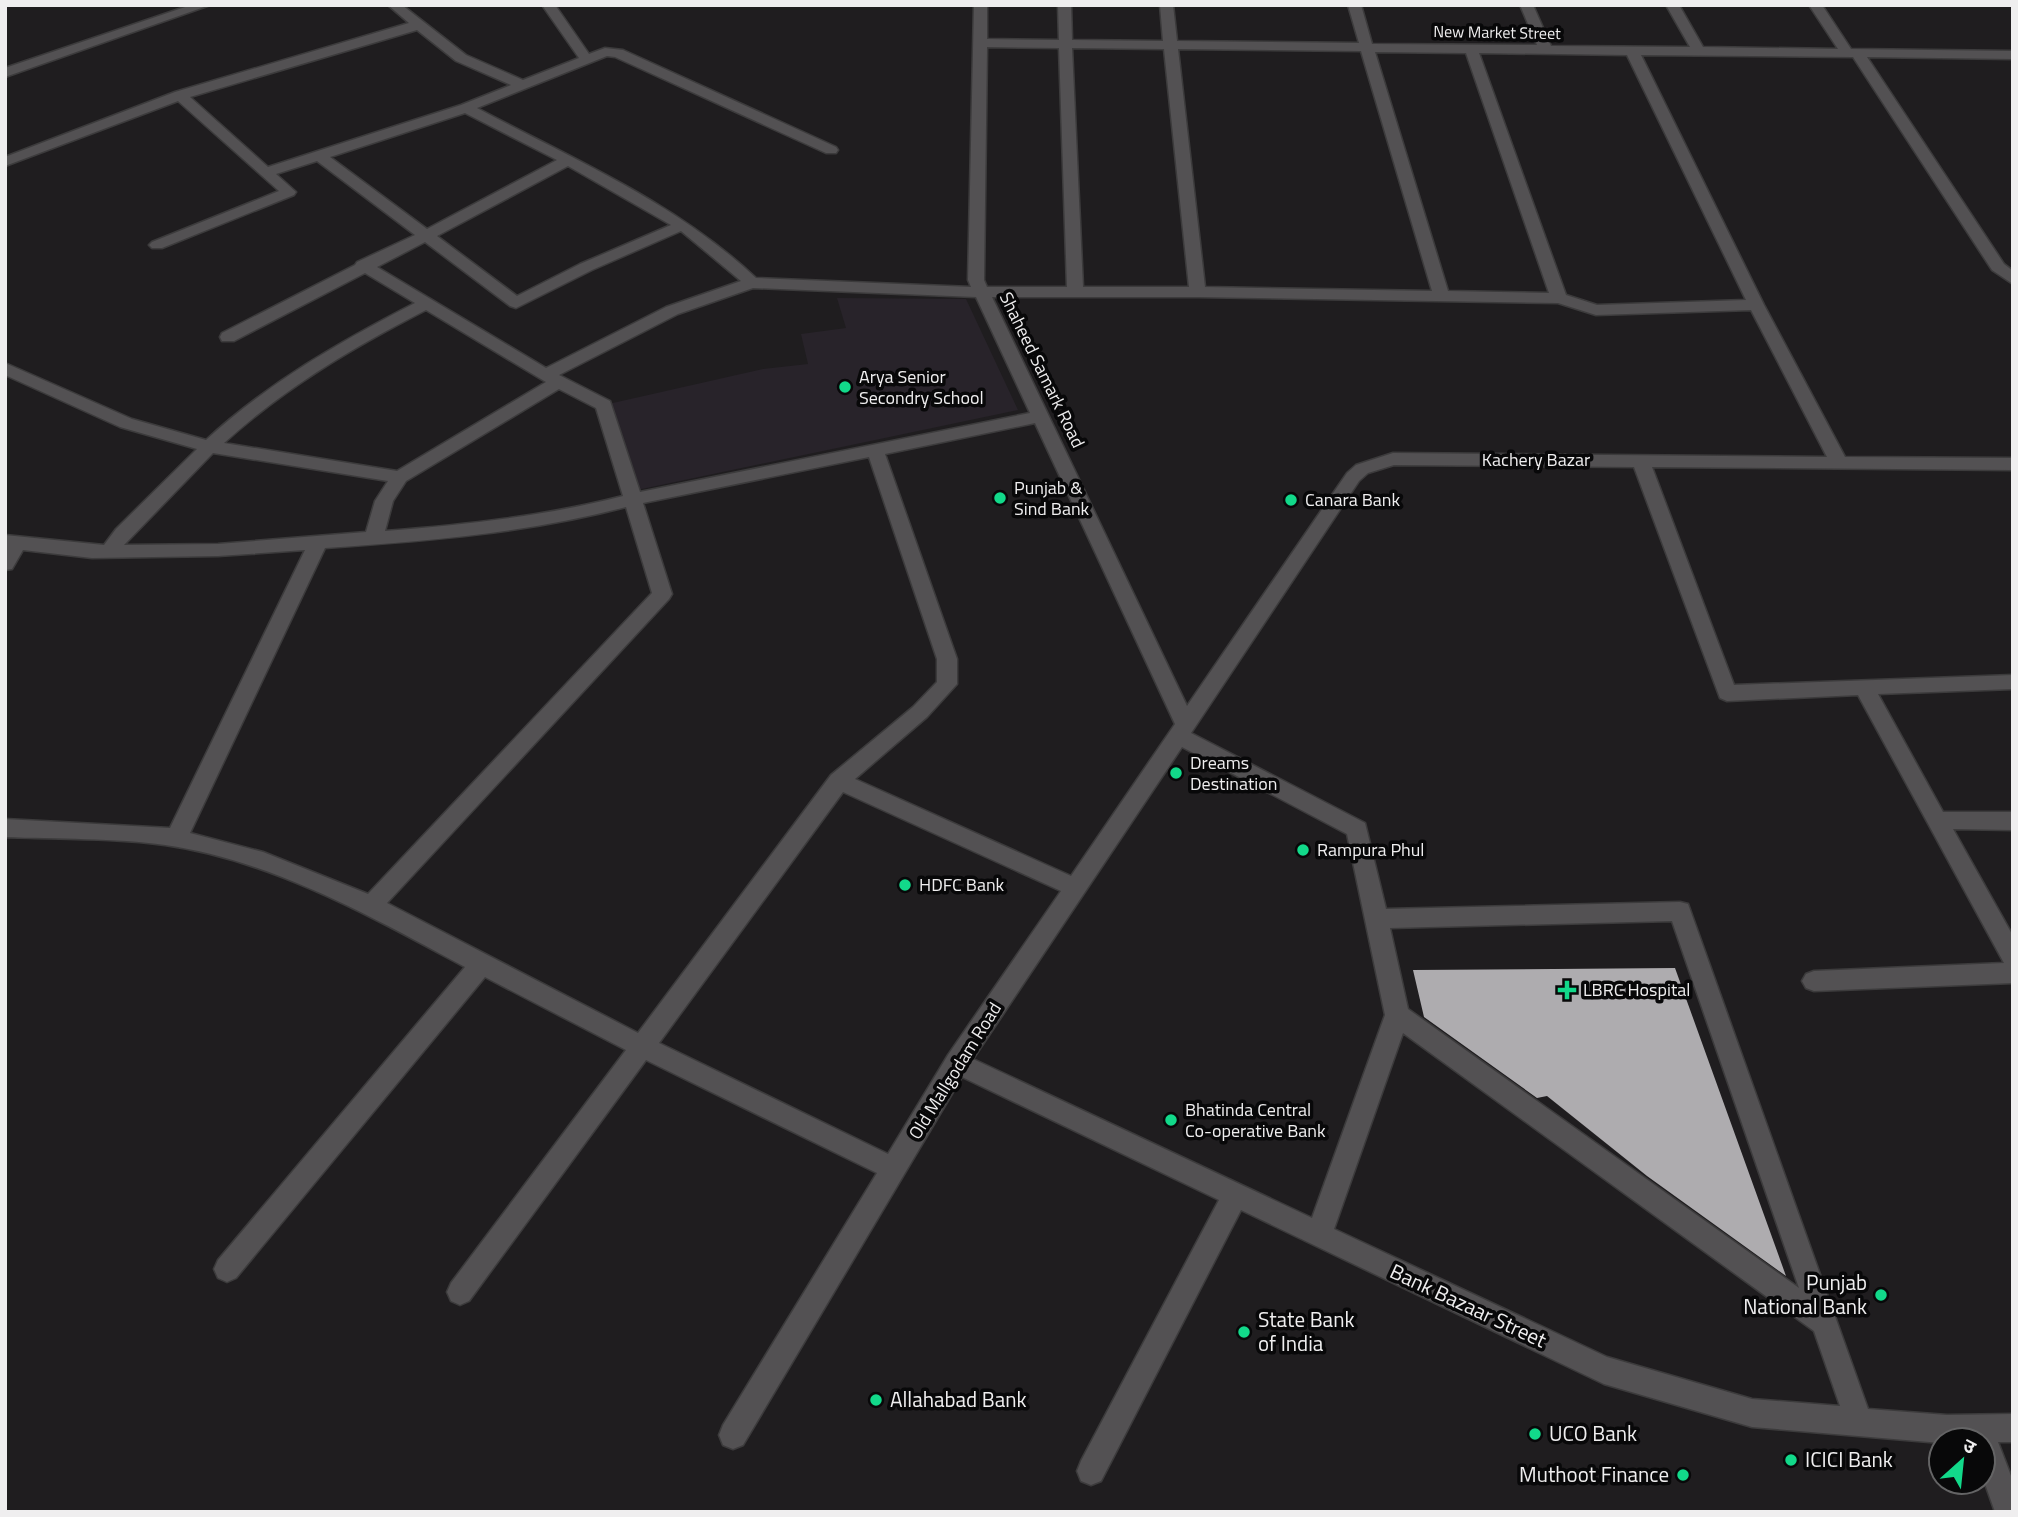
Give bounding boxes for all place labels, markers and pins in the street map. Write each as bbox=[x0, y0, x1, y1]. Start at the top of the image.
place label: Arya Senior Secondry School bbox=[859, 363, 984, 411]
marker: Arya Senior Secondry School bbox=[837, 379, 853, 395]
place label: Punjab & Sind Bank bbox=[1014, 474, 1090, 522]
place label: Canara Bank bbox=[1305, 486, 1400, 513]
marker: Punjab & Sind Bank bbox=[992, 490, 1008, 506]
marker: Canara Bank bbox=[1283, 492, 1299, 508]
place label: Dreams Destination bbox=[1190, 749, 1277, 797]
marker: Dreams Destination bbox=[1168, 765, 1184, 781]
place label: Rampura Phul bbox=[1317, 836, 1424, 863]
marker: Rampura Phul bbox=[1295, 842, 1311, 858]
place label: HDFC Bank bbox=[919, 871, 1005, 898]
marker: HDFC Bank bbox=[897, 877, 913, 893]
place label: LBRC Hospital bbox=[1583, 976, 1690, 1003]
marker: LBRC Hospital bbox=[1557, 980, 1577, 1000]
place label: Bhatinda Central Co-operative Bank bbox=[1185, 1096, 1326, 1144]
marker: Bhatinda Central Co-operative Bank bbox=[1163, 1112, 1179, 1128]
place label: Punjab National Bank bbox=[1743, 1266, 1867, 1322]
marker: Punjab National Bank bbox=[1873, 1287, 1889, 1303]
place label: State Bank of India bbox=[1258, 1303, 1354, 1359]
marker: State Bank of India bbox=[1236, 1324, 1252, 1340]
place label: Allahabad Bank bbox=[890, 1383, 1027, 1415]
marker: Allahabad Bank bbox=[868, 1392, 884, 1408]
place label: UCO Bank bbox=[1549, 1417, 1637, 1449]
marker: UCO Bank bbox=[1527, 1426, 1543, 1442]
place label: ICICI Bank bbox=[1805, 1443, 1893, 1475]
marker: ICICI Bank bbox=[1783, 1452, 1799, 1468]
place label: Muthoot Finance bbox=[1519, 1458, 1669, 1490]
marker: Muthoot Finance bbox=[1675, 1467, 1691, 1483]

